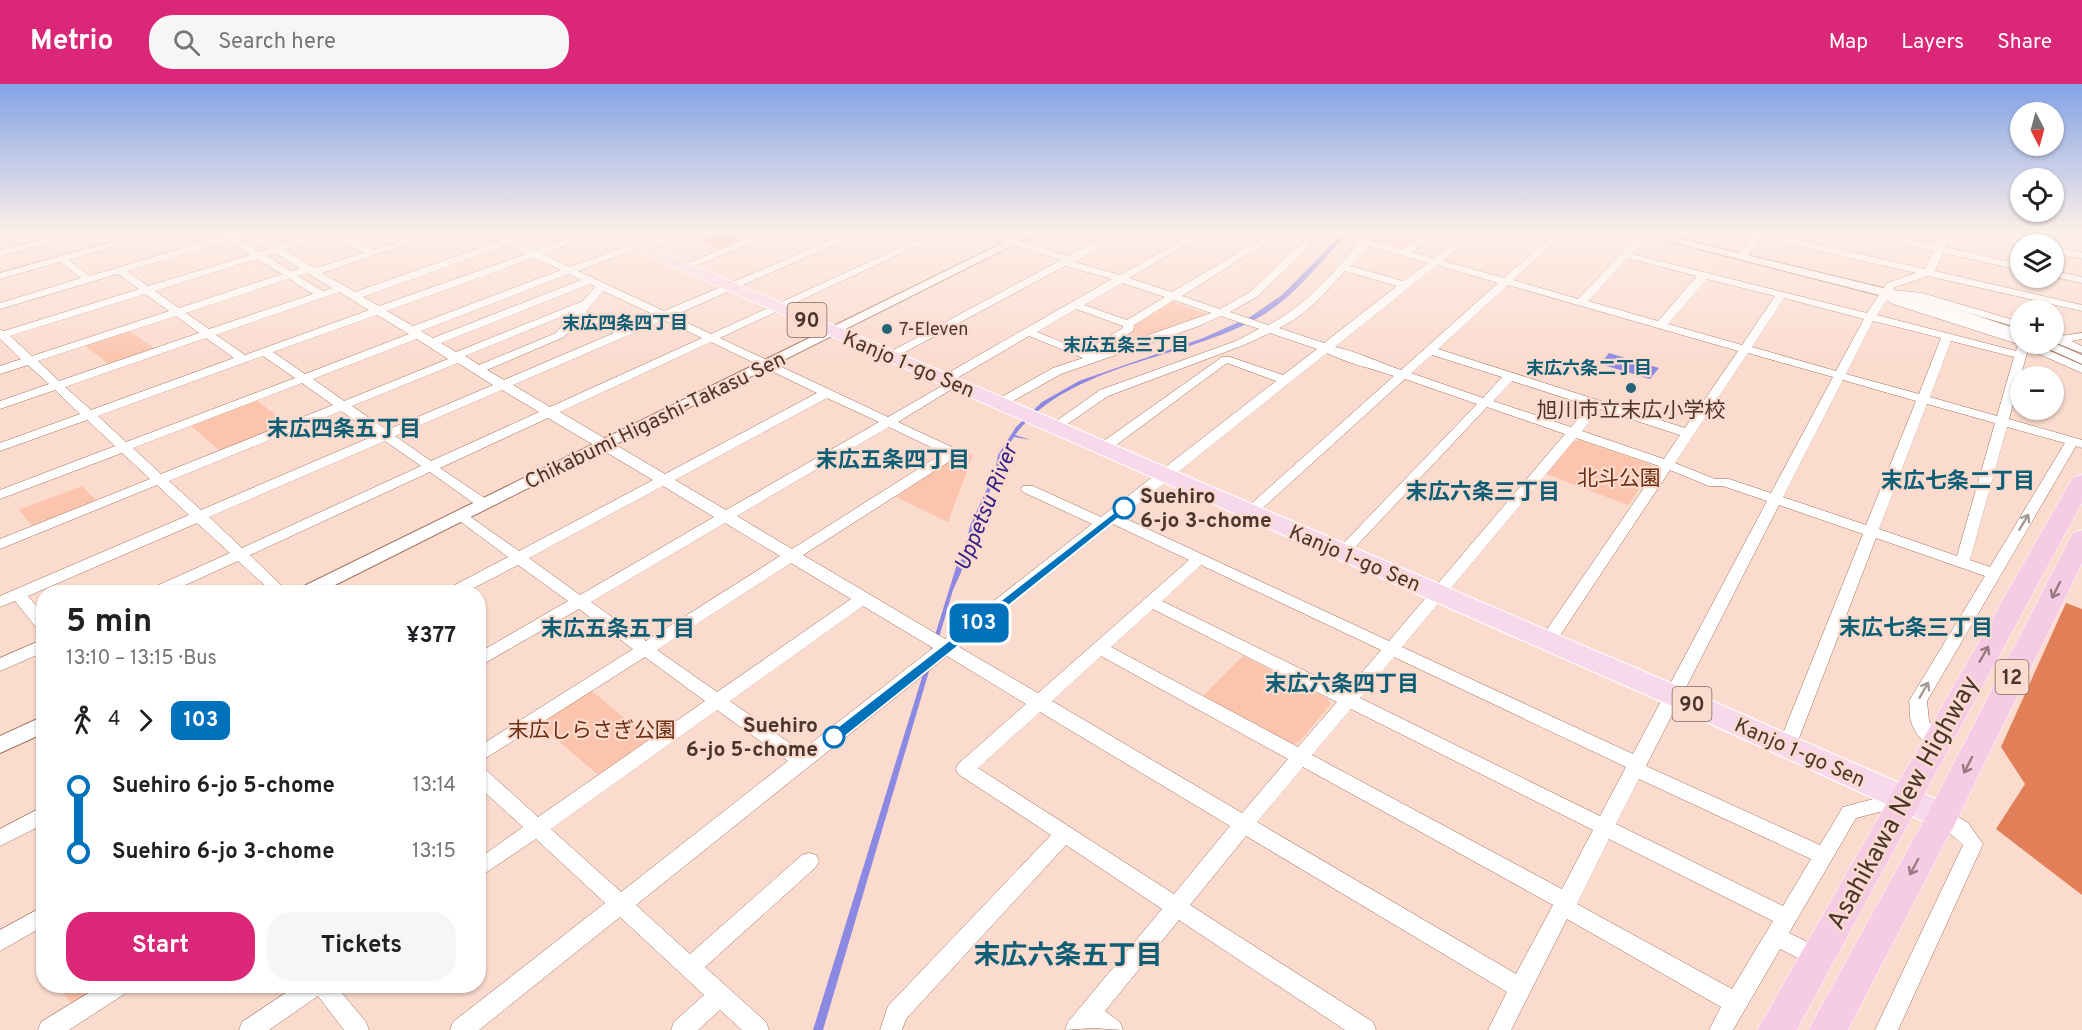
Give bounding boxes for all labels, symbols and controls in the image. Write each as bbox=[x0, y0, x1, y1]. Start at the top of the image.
search box bbox=[149, 15, 569, 69]
text: Metrio bbox=[30, 24, 113, 60]
icon: search bbox=[170, 26, 203, 59]
text: Search here bbox=[218, 29, 336, 56]
text: Map bbox=[1829, 29, 1868, 56]
text: Layers bbox=[1901, 29, 1964, 56]
text: Share bbox=[1997, 29, 2052, 56]
north arrow bbox=[2010, 102, 2064, 156]
map controls bbox=[2010, 102, 2064, 420]
button: locate bbox=[2010, 168, 2064, 222]
button: layers bbox=[2010, 234, 2064, 288]
button: + bbox=[2010, 300, 2064, 354]
road number: 90 bbox=[788, 303, 826, 337]
district label: 末広四条四丁目 bbox=[562, 313, 688, 336]
place label: 7-Eleven bbox=[899, 319, 968, 342]
marker: 7-Eleven bbox=[880, 322, 894, 336]
street label: Kanjo 1-go Sen bbox=[838, 326, 978, 405]
district label: 末広五条三丁目 bbox=[1063, 335, 1189, 358]
street label: Chikabumi Higashi-Takasu Sen bbox=[521, 346, 791, 496]
district label: 末広六条二丁目 bbox=[1526, 358, 1652, 381]
button: − bbox=[2010, 366, 2064, 420]
marker: 旭川市立末広小学校 bbox=[1624, 381, 1638, 395]
place label: 旭川市立末広小学校 bbox=[1537, 398, 1726, 425]
district label: 末広四条五丁目 bbox=[267, 417, 421, 444]
water label: Uppetsu River bbox=[950, 439, 1026, 575]
district label: 末広五条四丁目 bbox=[816, 448, 970, 475]
park label: 北斗公園 bbox=[1577, 466, 1661, 493]
district label: 末広七条二丁目 bbox=[1881, 469, 2035, 496]
district label: 末広六条三丁目 bbox=[1406, 480, 1560, 507]
place label: Suehiro 6-jo 3-chome bbox=[1140, 484, 1272, 535]
marker: Suehiro 6-jo 3-chome bbox=[1113, 497, 1135, 519]
one-way arrow bbox=[2018, 514, 2030, 531]
street label: Kanjo 1-go Sen bbox=[1284, 520, 1424, 599]
one-way arrow bbox=[2049, 581, 2061, 599]
text: 5 min bbox=[66, 602, 152, 644]
line badge: 103 bbox=[944, 604, 1014, 642]
text: 103 bbox=[962, 610, 996, 637]
district label: 末広七条三丁目 bbox=[1839, 616, 1993, 643]
district label: 末広五条五丁目 bbox=[541, 617, 695, 644]
text: ¥377 bbox=[406, 623, 456, 650]
text: 13:10 – 13:15 · Bus bbox=[66, 646, 217, 672]
one-way arrow bbox=[1978, 646, 1990, 663]
road number: 12 bbox=[1996, 660, 2028, 694]
street label: Asahikawa New Highway bbox=[1821, 670, 1988, 936]
district label: 末広六条四丁目 bbox=[1265, 672, 1419, 699]
one-way arrow bbox=[1919, 682, 1931, 699]
road number: 90 bbox=[1672, 687, 1712, 721]
icon: walk bbox=[66, 704, 99, 737]
icon: forward bbox=[129, 704, 162, 737]
text: 4 bbox=[108, 707, 120, 733]
text: 103 bbox=[183, 707, 218, 734]
street label: Kanjo 1-go Sen bbox=[1730, 712, 1869, 794]
place label: Suehiro 6-jo 5-chome bbox=[686, 713, 818, 764]
park label: 末広しらさぎ公園 bbox=[508, 718, 676, 745]
marker: Suehiro 6-jo 5-chome bbox=[823, 726, 845, 748]
one-way arrow bbox=[1962, 755, 1973, 773]
text: Suehiro 6-jo 5-chome bbox=[112, 773, 335, 800]
text: 13:14 bbox=[413, 773, 456, 799]
text: Suehiro 6-jo 3-chome bbox=[112, 839, 334, 866]
text: 13:15 bbox=[412, 839, 456, 865]
one-way arrow bbox=[1908, 857, 1919, 875]
button: Start bbox=[66, 912, 255, 981]
button: Tickets bbox=[267, 912, 456, 981]
district label: 末広六条五丁目 bbox=[974, 940, 1163, 974]

